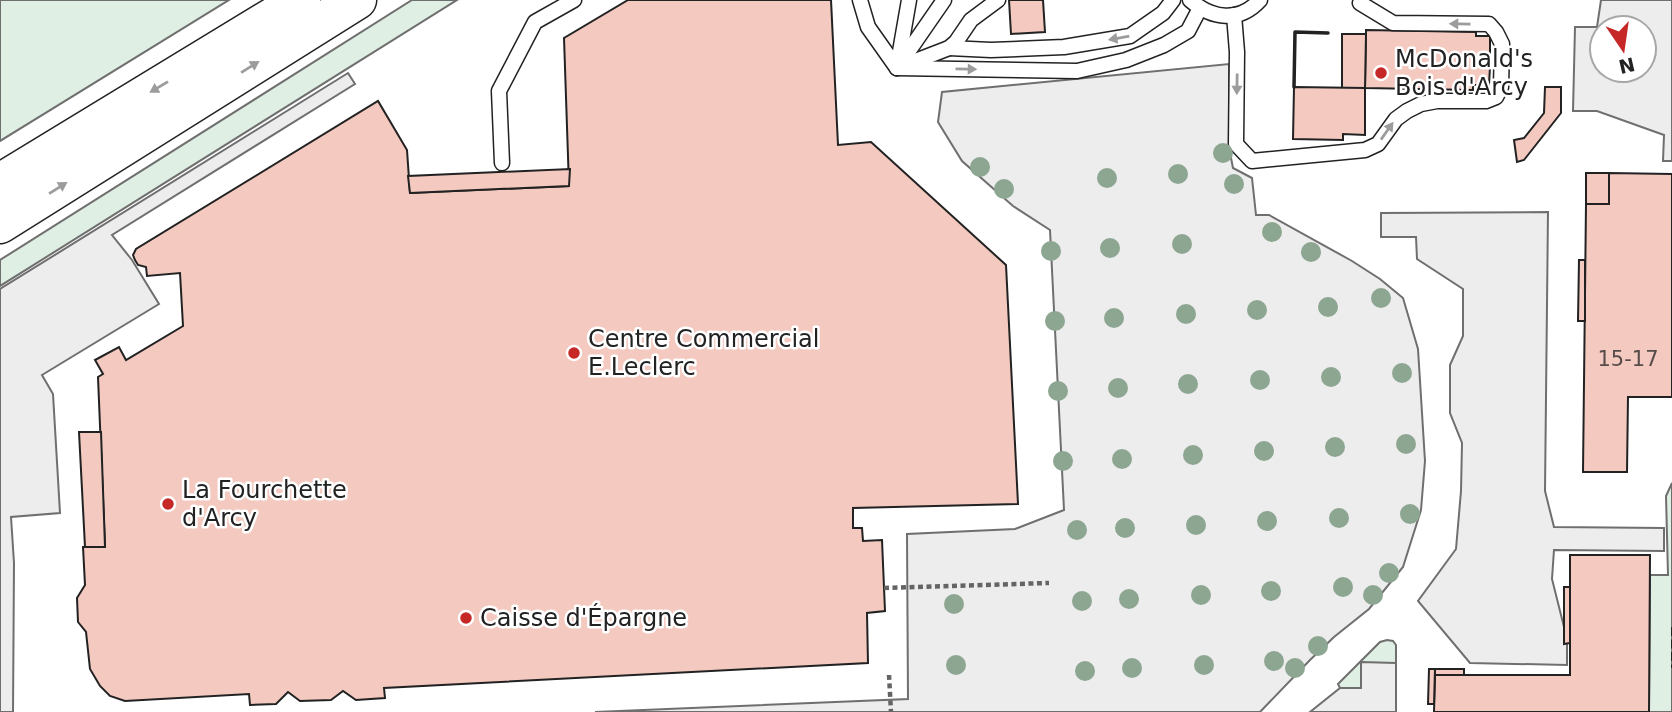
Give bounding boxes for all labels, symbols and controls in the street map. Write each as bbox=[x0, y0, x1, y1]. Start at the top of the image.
north arrow bbox=[1588, 14, 1658, 84]
one-way arrow bbox=[1449, 18, 1471, 30]
one-way arrow bbox=[1108, 33, 1130, 44]
place label: McDonald's Bois d'Arcy bbox=[1395, 45, 1533, 101]
text: N bbox=[1617, 53, 1637, 78]
one-way arrow bbox=[241, 60, 260, 73]
one-way arrow bbox=[955, 63, 977, 75]
marker: McDonald's Bois d'Arcy bbox=[1373, 65, 1389, 81]
one-way arrow bbox=[1231, 73, 1243, 95]
one-way arrow bbox=[150, 80, 169, 93]
one-way arrow bbox=[1380, 122, 1394, 140]
one-way arrow bbox=[48, 181, 67, 194]
place label: Centre Commercial E.Leclerc bbox=[588, 325, 819, 381]
marker: Centre Commercial E.Leclerc bbox=[566, 345, 582, 361]
house number: 15-17 bbox=[1597, 347, 1659, 371]
place label: La Fourchette d'Arcy bbox=[182, 476, 347, 532]
marker: La Fourchette d'Arcy bbox=[160, 496, 176, 512]
place label: Caisse d'Épargne bbox=[480, 603, 687, 632]
marker: Caisse d'Épargne bbox=[458, 610, 474, 626]

